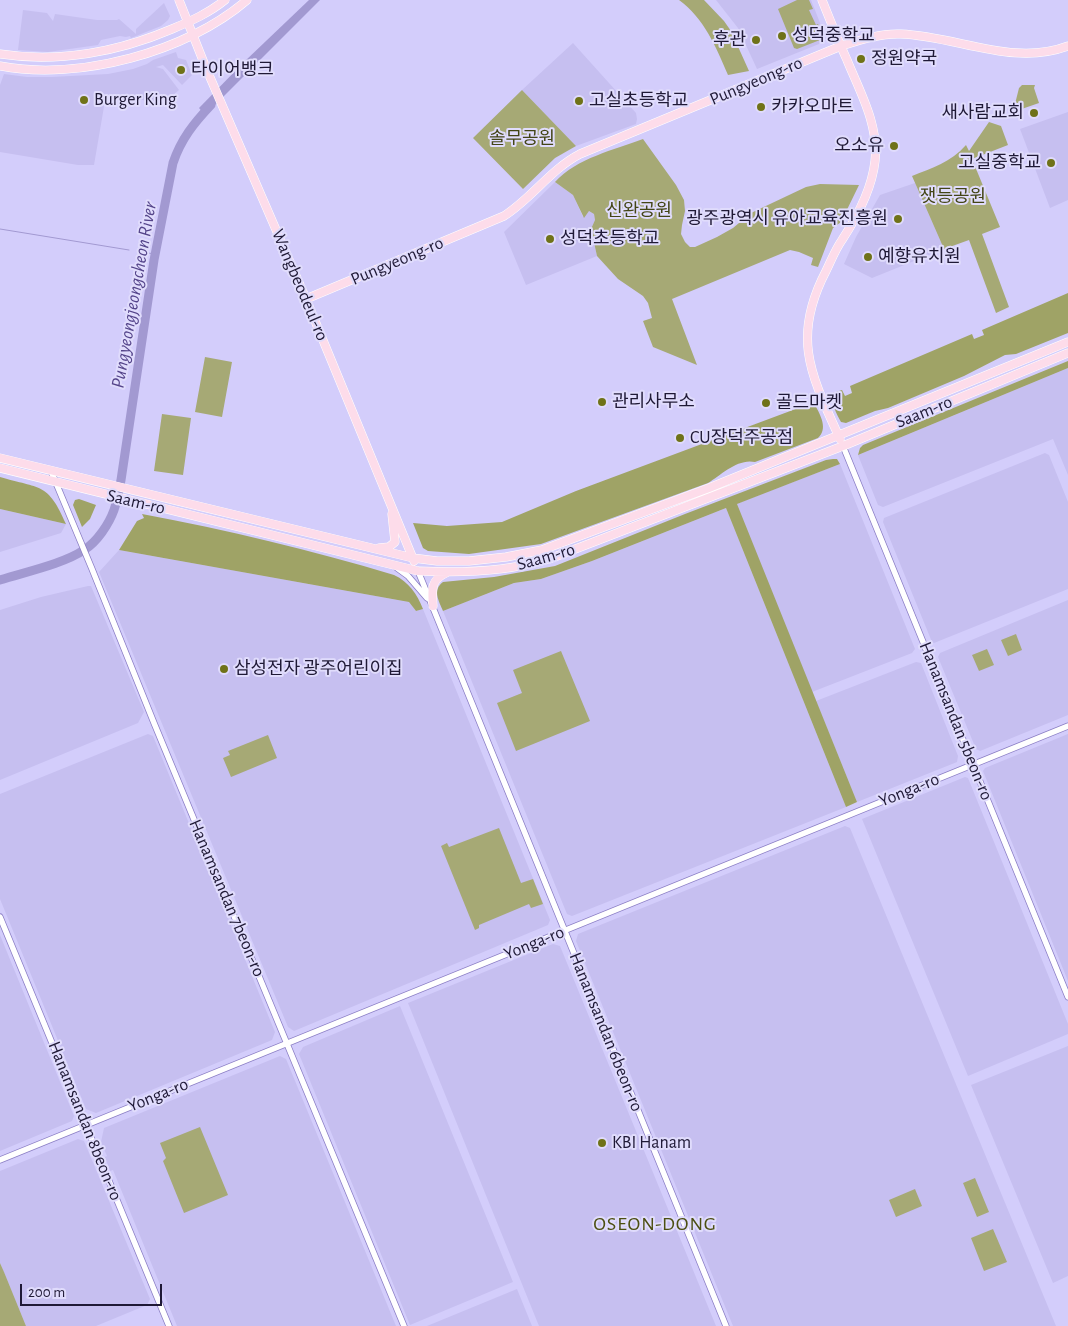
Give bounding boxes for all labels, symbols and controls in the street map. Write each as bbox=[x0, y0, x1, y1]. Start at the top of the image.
place label: 성덕중학교 bbox=[792, 25, 875, 47]
place label: 후관 bbox=[713, 29, 746, 51]
marker: 성덕중학교 bbox=[776, 30, 788, 42]
marker: 후관 bbox=[750, 34, 762, 46]
place label: 정원약국 bbox=[871, 48, 937, 70]
street label: Pungyeong-ro bbox=[706, 52, 806, 110]
marker: 정원약국 bbox=[855, 53, 867, 65]
place label: 타이어뱅크 bbox=[191, 59, 274, 81]
marker: 타이어뱅크 bbox=[175, 64, 187, 76]
place label: Burger King bbox=[94, 89, 177, 111]
place label: 고실초등학교 bbox=[589, 90, 688, 112]
marker: Burger King bbox=[78, 94, 90, 106]
marker: 고실초등학교 bbox=[573, 95, 585, 107]
place label: 카카오마트 bbox=[771, 96, 854, 118]
marker: 카카오마트 bbox=[755, 101, 767, 113]
place label: 새사람교회 bbox=[941, 102, 1024, 124]
marker: 새사람교회 bbox=[1028, 107, 1040, 119]
park label: 솔무공원 bbox=[489, 128, 555, 150]
place label: 오소유 bbox=[834, 135, 884, 157]
marker: 오소유 bbox=[888, 140, 900, 152]
place label: 고실중학교 bbox=[958, 152, 1041, 174]
marker: 고실중학교 bbox=[1045, 157, 1057, 169]
park label: 잿등공원 bbox=[920, 186, 986, 208]
water label: Pungyeongjeongcheon River bbox=[106, 200, 162, 390]
park label: 신완공원 bbox=[606, 200, 672, 222]
place label: 광주광역시 유아교육진흥원 bbox=[686, 208, 888, 230]
marker: 광주광역시 유아교육진흥원 bbox=[892, 213, 904, 225]
street label: Wangbeodeul-ro bbox=[267, 226, 333, 344]
place label: 성덕초등학교 bbox=[560, 228, 659, 250]
street label: Pungyeong-ro bbox=[347, 232, 447, 290]
marker: 성덕초등학교 bbox=[544, 233, 556, 245]
place label: 예향유치원 bbox=[878, 246, 961, 268]
marker: 예향유치원 bbox=[862, 251, 874, 263]
place label: 관리사무소 bbox=[612, 391, 695, 413]
street label: Saam-ro bbox=[893, 391, 955, 433]
place label: 골드마켓 bbox=[776, 392, 842, 414]
marker: 관리사무소 bbox=[596, 396, 608, 408]
marker: 골드마켓 bbox=[760, 397, 772, 409]
place label: CU장덕주공점 bbox=[690, 427, 793, 449]
marker: CU장덕주공점 bbox=[674, 432, 686, 444]
street label: Saam-ro bbox=[105, 485, 167, 519]
street label: Saam-ro bbox=[515, 538, 577, 576]
street label: Hanamsandan 5beon-ro bbox=[914, 639, 998, 803]
place label: 삼성전자 광주어린이집 bbox=[234, 658, 403, 680]
marker: 삼성전자 광주어린이집 bbox=[218, 663, 230, 675]
street label: Yonga-ro bbox=[876, 768, 942, 812]
street label: Hanamsandan 7beon-ro bbox=[184, 816, 270, 980]
street label: Yonga-ro bbox=[501, 921, 567, 965]
street label: Hanamsandan 6beon-ro bbox=[564, 949, 648, 1115]
street label: Hanamsandan 8beon-ro bbox=[43, 1038, 127, 1204]
street label: Yonga-ro bbox=[125, 1073, 191, 1117]
place label: KBI Hanam bbox=[612, 1132, 691, 1154]
marker: KBI Hanam bbox=[596, 1137, 608, 1149]
district label: OSEON-DONG bbox=[592, 1212, 718, 1236]
scale bar bbox=[22, 1274, 165, 1306]
text: 200 m bbox=[28, 1285, 65, 1300]

